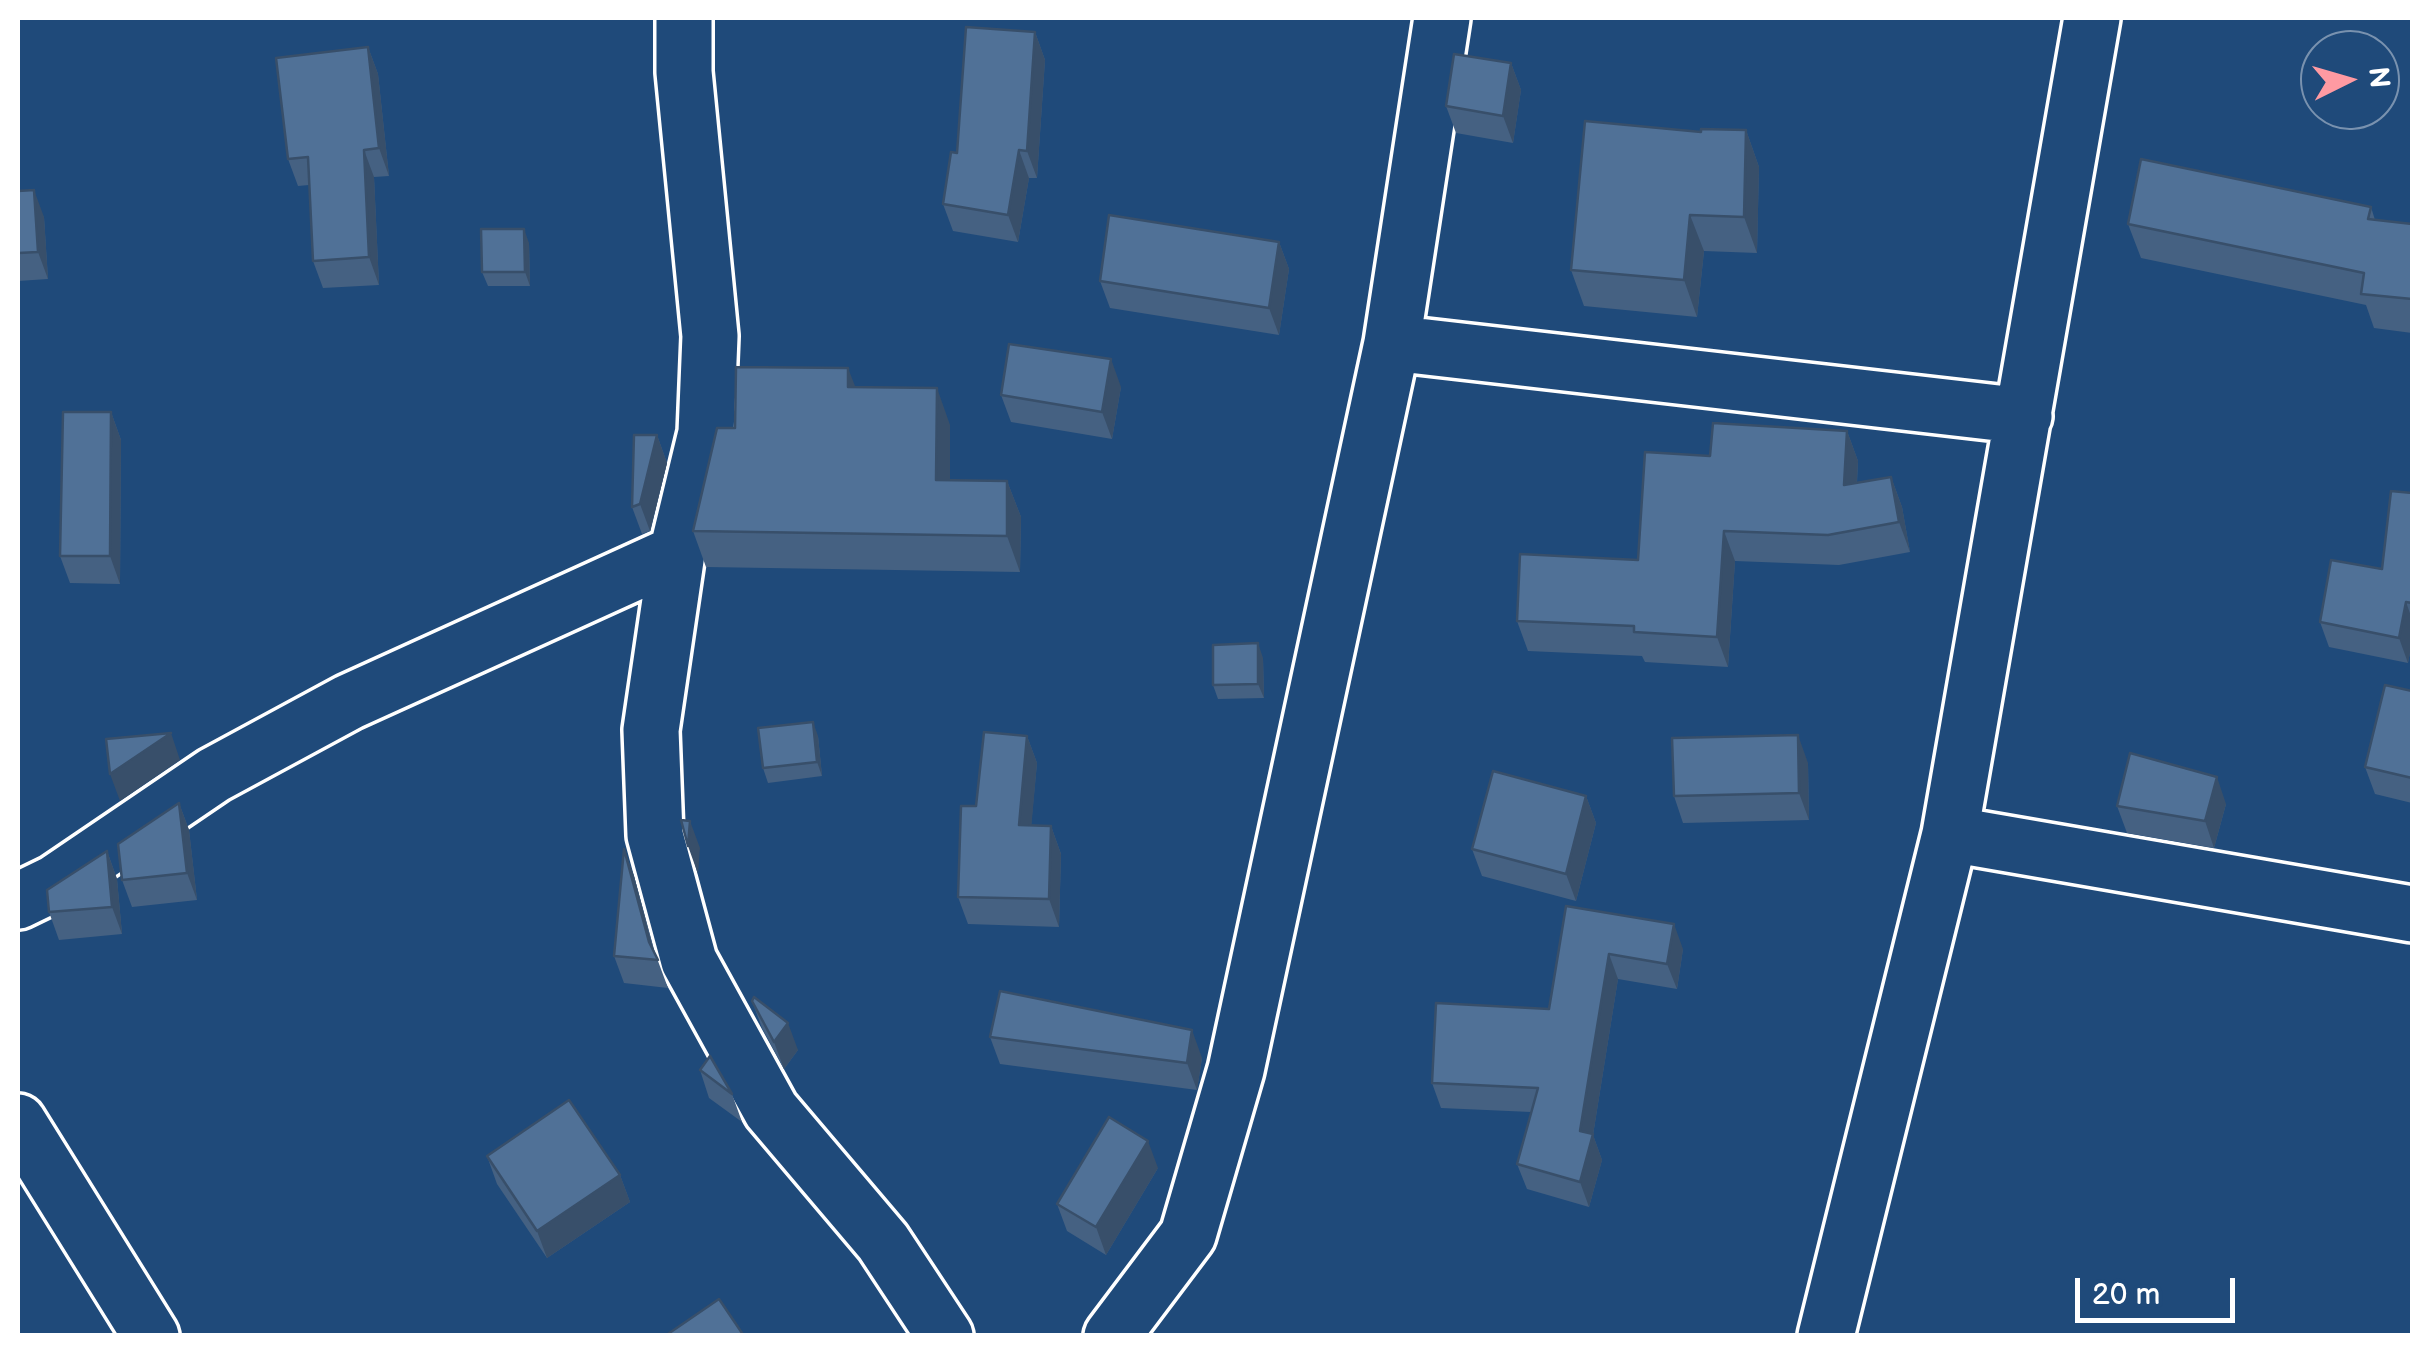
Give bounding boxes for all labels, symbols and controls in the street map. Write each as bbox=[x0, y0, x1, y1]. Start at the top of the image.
north arrow bbox=[2300, 30, 2400, 130]
text: N bbox=[2361, 66, 2396, 89]
scale bar bbox=[2080, 1258, 2240, 1320]
text: 20 m bbox=[2092, 1277, 2160, 1313]

